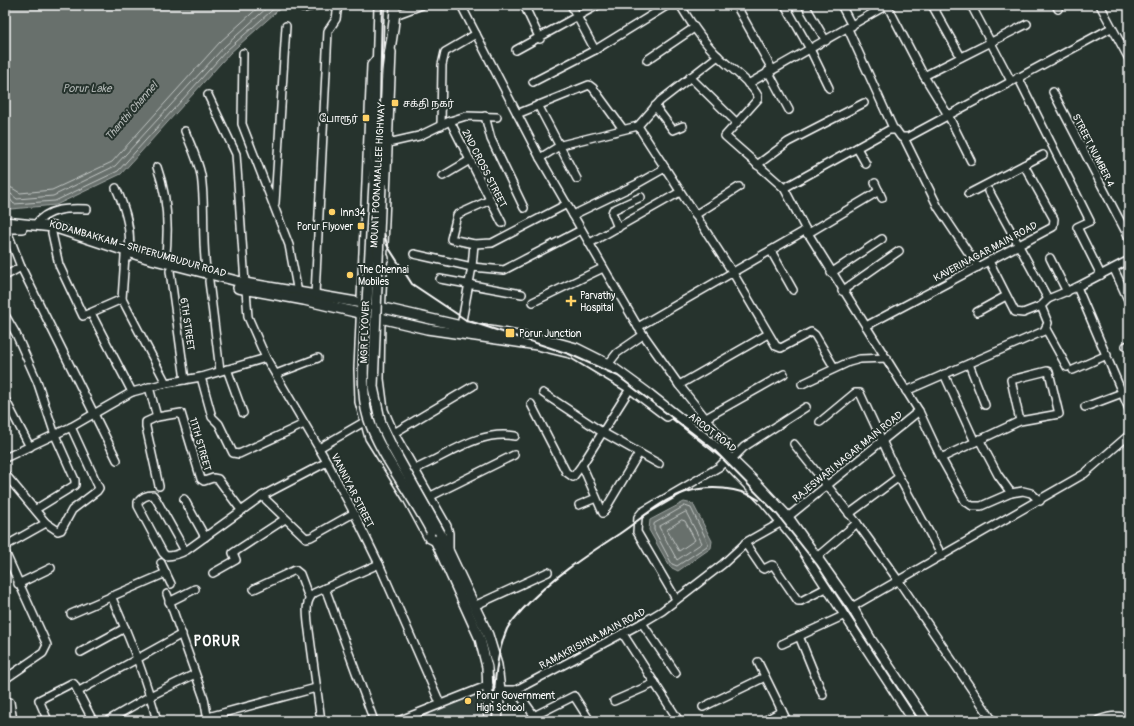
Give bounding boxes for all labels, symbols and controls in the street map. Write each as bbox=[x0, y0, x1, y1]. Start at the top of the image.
water label: Thanthi Channel bbox=[102, 78, 161, 143]
water label: Porur Lake bbox=[62, 82, 113, 95]
marker: சக்தி நகர் bbox=[390, 98, 400, 108]
place label: சக்தி நகர் bbox=[403, 98, 454, 110]
street label: MOUNT POONAMALLEE HIGHWAY bbox=[368, 102, 388, 248]
street label: STREET NUMBER 4 bbox=[1069, 112, 1117, 189]
place label: போரூர் bbox=[319, 113, 359, 125]
marker: போரூர் bbox=[361, 113, 371, 123]
street label: 2ND CROSS STREET bbox=[459, 127, 509, 210]
marker: Inn34 bbox=[327, 207, 337, 217]
place label: Inn34 bbox=[340, 207, 366, 219]
street label: KODAMBAKKAM – SRIPERUMBUDUR ROAD bbox=[48, 218, 227, 280]
street label: KAVERINAGAR MAIN ROAD bbox=[932, 219, 1039, 284]
place label: Porur Flyover bbox=[297, 221, 353, 233]
marker: Porur Flyover bbox=[356, 221, 366, 231]
place label: The Chennai Mobiles bbox=[358, 264, 409, 288]
marker: The Chennai Mobiles bbox=[345, 270, 355, 280]
place label: Parvathy Hospital bbox=[580, 290, 616, 314]
marker: Parvathy Hospital bbox=[565, 295, 577, 307]
street label: 6TH STREET bbox=[177, 297, 197, 352]
street label: MGR FLYOVER bbox=[358, 300, 372, 364]
marker: Porur Junction bbox=[504, 327, 516, 339]
place label: Porur Junction bbox=[519, 328, 582, 340]
street label: RAJESWARI NAGAR MAIN ROAD bbox=[790, 409, 905, 505]
street label: ARCOT ROAD bbox=[686, 411, 739, 455]
street label: 11TH STREET bbox=[187, 416, 214, 473]
street label: VANNIYAR STREET bbox=[328, 451, 376, 530]
street label: RAMAKRISHNA MAIN ROAD bbox=[537, 606, 648, 672]
district label: PORUR bbox=[193, 633, 241, 650]
place label: Porur Government High School bbox=[476, 690, 556, 714]
marker: Porur Government High School bbox=[463, 696, 473, 706]

